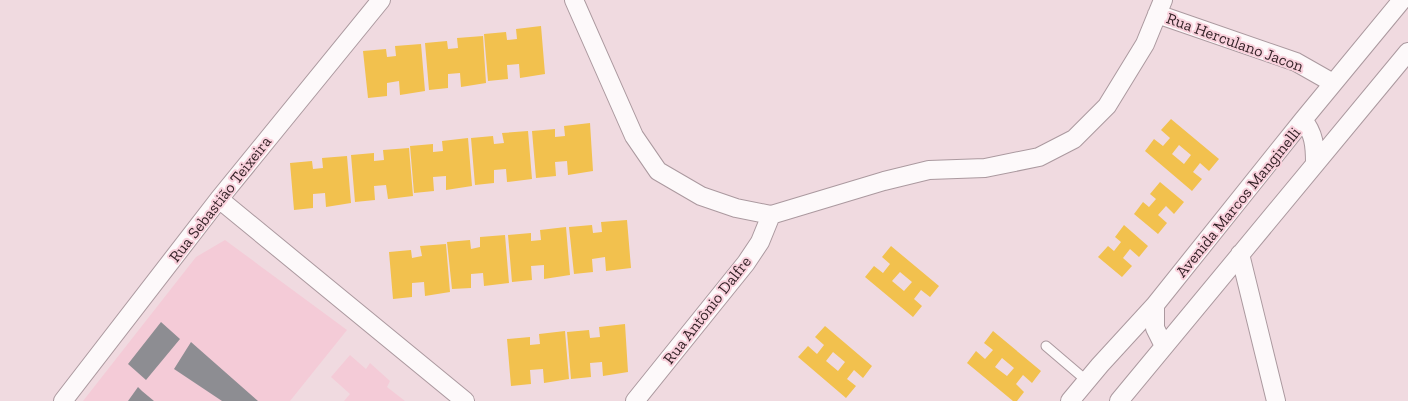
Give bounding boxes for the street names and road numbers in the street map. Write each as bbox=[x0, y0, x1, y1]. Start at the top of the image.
street label: Rua Herculano Jacon bbox=[1164, 8, 1307, 76]
street label: Avenida Marcos Manginelli bbox=[1172, 123, 1305, 281]
street label: Rua Sebastião Teixeira bbox=[165, 132, 275, 266]
street label: Rua Antônio Dalfre bbox=[659, 252, 755, 368]

